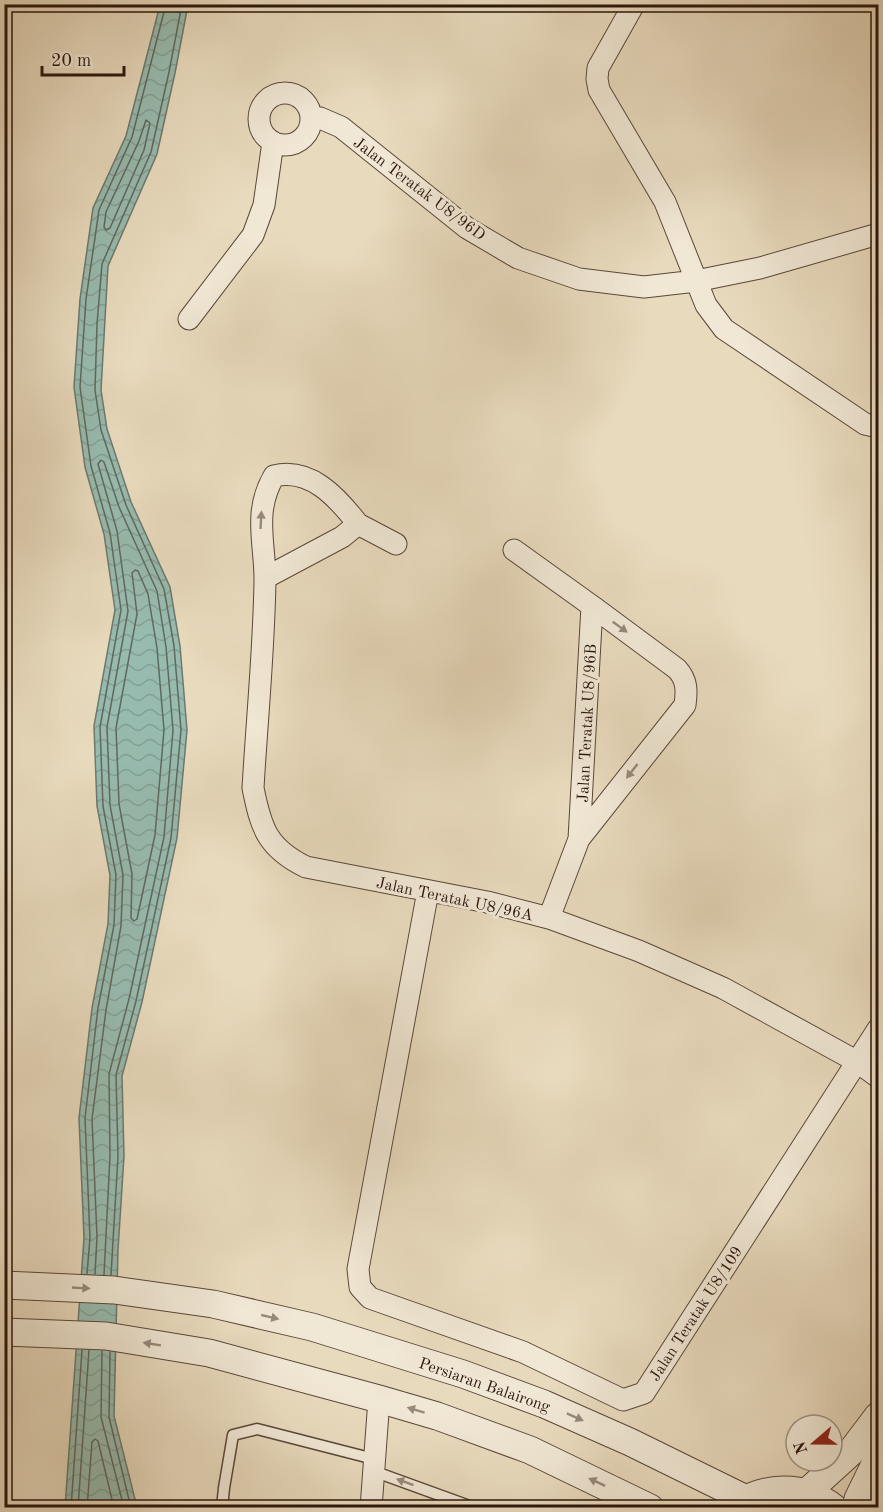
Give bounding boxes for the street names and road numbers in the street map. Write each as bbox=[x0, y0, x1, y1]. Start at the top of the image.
street label: Jalan Teratak U8/96D bbox=[350, 135, 488, 244]
street label: Jalan Teratak U8/96B bbox=[576, 643, 600, 803]
street label: Jalan Teratak U8/96A bbox=[375, 875, 535, 924]
street label: Jalan Teratak U8/109 bbox=[647, 1244, 746, 1384]
street label: Persiaran Balairong bbox=[417, 1356, 553, 1416]

